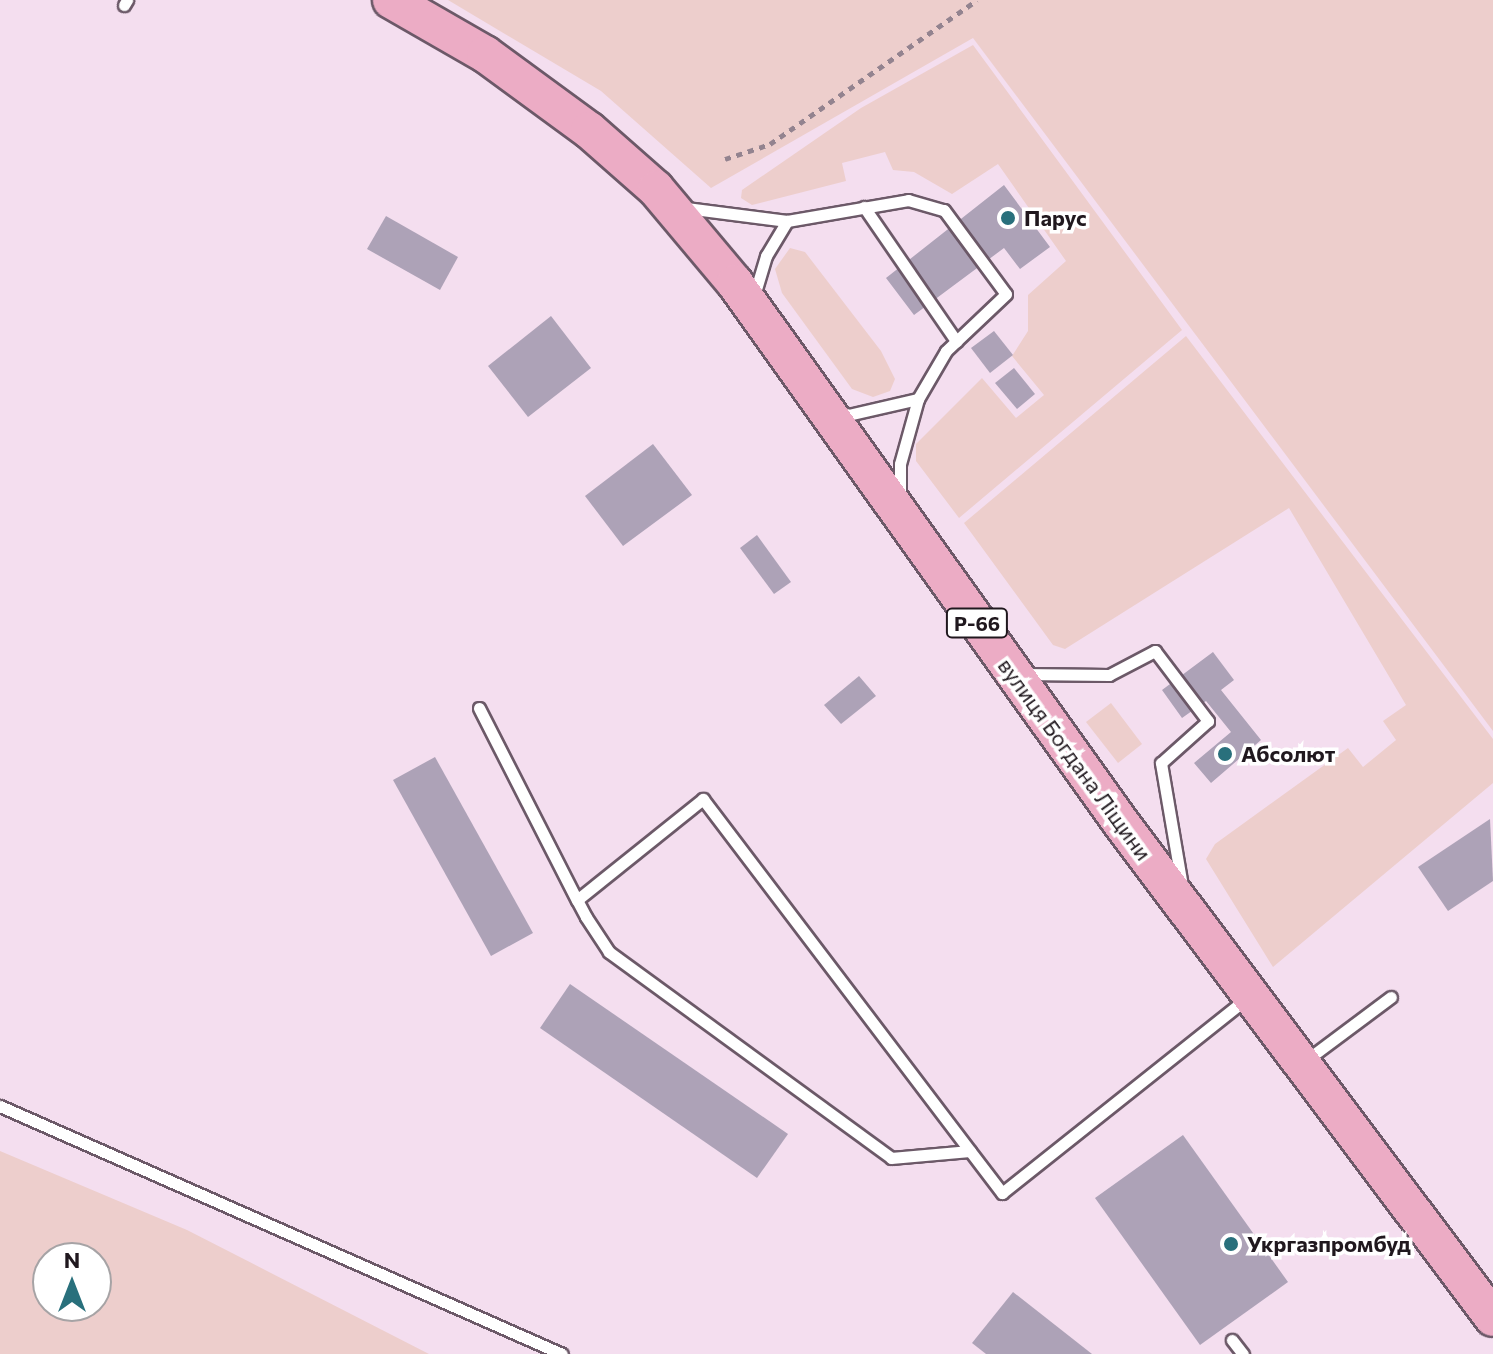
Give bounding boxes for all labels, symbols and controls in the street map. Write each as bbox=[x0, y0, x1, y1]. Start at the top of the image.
place label: Парус bbox=[1024, 205, 1087, 231]
marker: Парус bbox=[999, 209, 1017, 227]
road number: Р-66 bbox=[945, 607, 1009, 639]
street label: вулиця Богдана Ліщини bbox=[993, 653, 1157, 865]
place label: Абсолют bbox=[1241, 741, 1335, 767]
marker: Абсолют bbox=[1216, 745, 1234, 763]
place label: Укргазпромбуд bbox=[1247, 1231, 1411, 1257]
marker: Укргазпромбуд bbox=[1222, 1235, 1240, 1253]
north arrow bbox=[32, 1242, 112, 1322]
text: N bbox=[64, 1246, 80, 1273]

